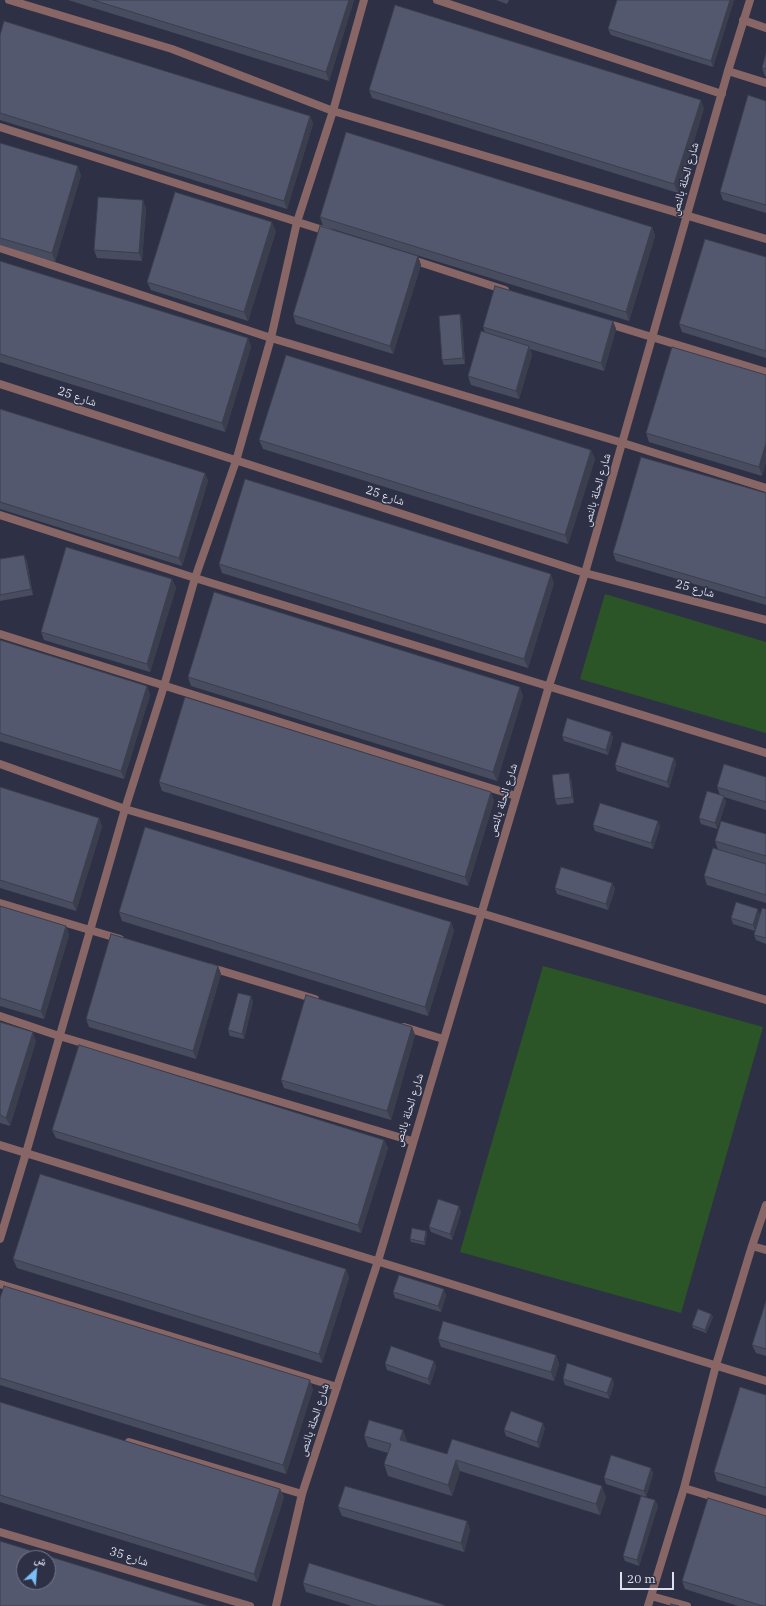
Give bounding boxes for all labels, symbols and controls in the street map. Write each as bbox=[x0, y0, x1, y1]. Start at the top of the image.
street label: شارع الحلة بالنص bbox=[668, 141, 702, 217]
street label: شارع 25 bbox=[56, 384, 98, 410]
street label: شارع الحلة بالنص bbox=[580, 452, 614, 528]
street label: شارع 25 bbox=[364, 483, 406, 509]
street label: شارع 25 bbox=[674, 577, 716, 601]
street label: شارع الحلة بالنص bbox=[485, 762, 521, 838]
street label: شارع الحلة بالنص bbox=[391, 1072, 427, 1148]
street label: شارع الحلة بالنص bbox=[295, 1382, 333, 1458]
street label: شارع 35 bbox=[108, 1544, 150, 1570]
north arrow bbox=[16, 1550, 56, 1590]
text: ش bbox=[33, 1551, 49, 1569]
scale bar bbox=[622, 1564, 676, 1590]
text: 20 m bbox=[627, 1571, 656, 1586]

